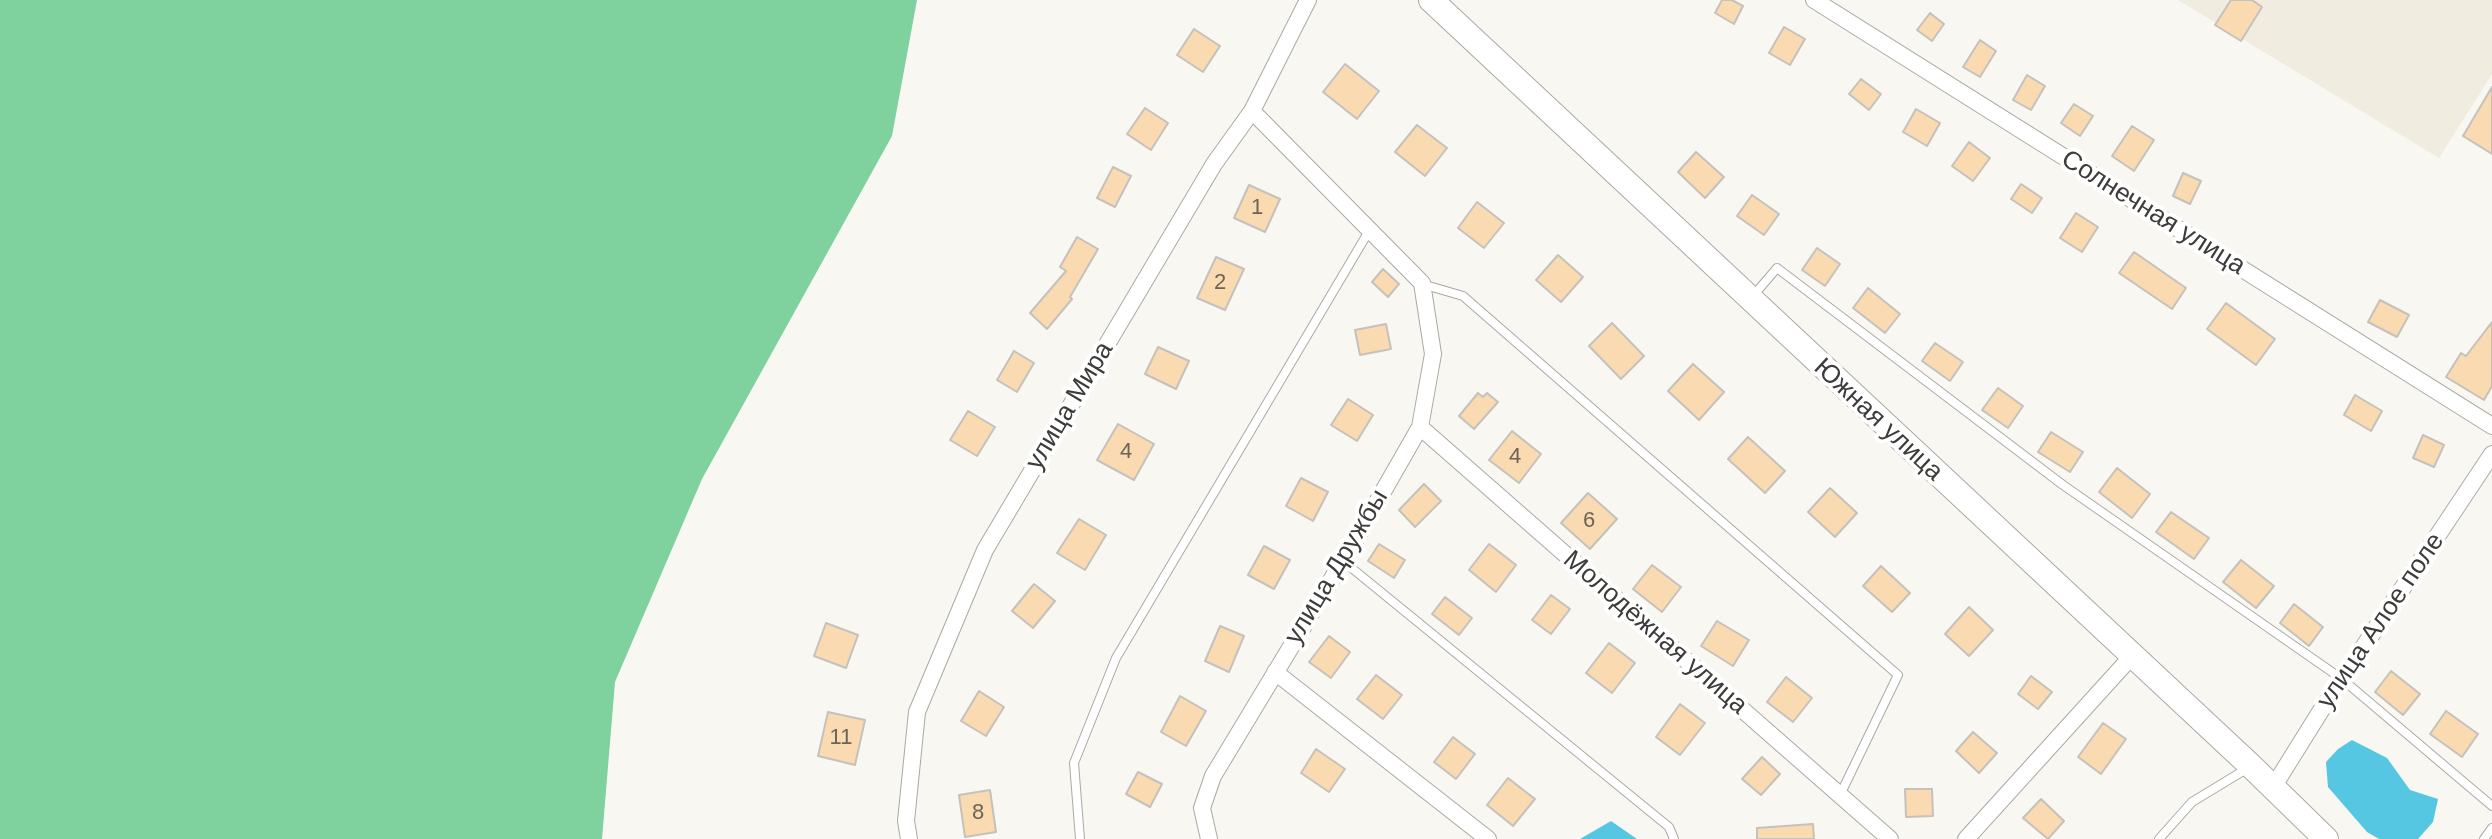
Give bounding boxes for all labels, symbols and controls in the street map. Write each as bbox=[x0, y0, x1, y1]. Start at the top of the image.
street label: Солнечная улица bbox=[2055, 144, 2251, 282]
house number: 1 bbox=[1251, 195, 1263, 221]
house number: 2 bbox=[1214, 270, 1226, 296]
street label: улица Мира bbox=[1020, 336, 1120, 476]
street label: Южная улица bbox=[1807, 352, 1949, 488]
house number: 4 bbox=[1120, 439, 1132, 465]
house number: 4 bbox=[1509, 444, 1521, 470]
street label: улица Дружбы bbox=[1279, 484, 1395, 650]
house number: 6 bbox=[1583, 508, 1595, 534]
street label: улица Алое поле bbox=[2311, 527, 2451, 715]
street label: Молодёжная улица bbox=[1557, 545, 1753, 721]
house number: 11 bbox=[830, 725, 852, 751]
house number: 8 bbox=[972, 800, 984, 826]

